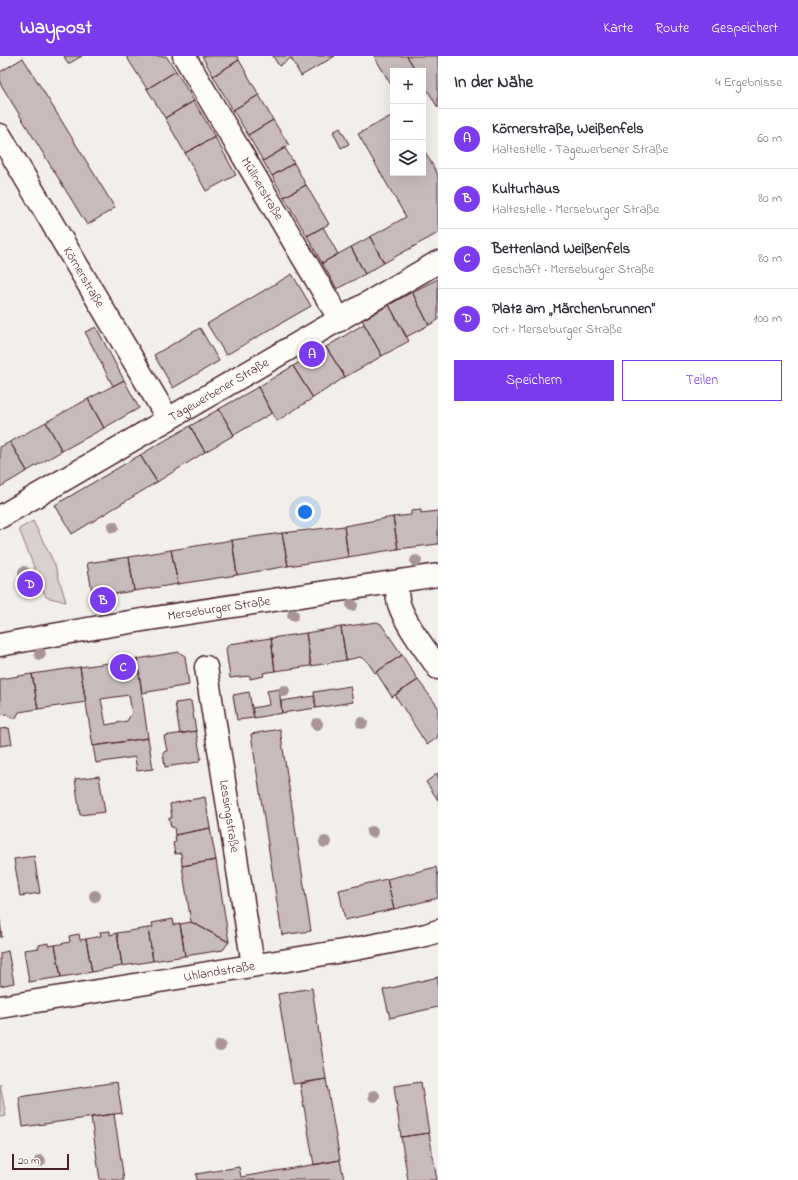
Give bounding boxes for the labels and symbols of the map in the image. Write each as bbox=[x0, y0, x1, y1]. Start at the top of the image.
street label: Müllnerstraße bbox=[236, 153, 289, 224]
street label: Körnerstraße bbox=[58, 243, 110, 311]
pin: A bbox=[299, 339, 325, 369]
street label: Tagewerbener Straße bbox=[165, 353, 273, 426]
your location bbox=[295, 502, 315, 522]
pin: D bbox=[17, 569, 43, 599]
pin: B bbox=[90, 585, 116, 615]
street label: Merseburger Straße bbox=[166, 591, 272, 625]
pin: C bbox=[110, 652, 136, 682]
street label: Lessingstraße bbox=[214, 779, 245, 854]
street label: Uhlandstraße bbox=[182, 956, 256, 986]
scale bar bbox=[12, 1152, 69, 1171]

